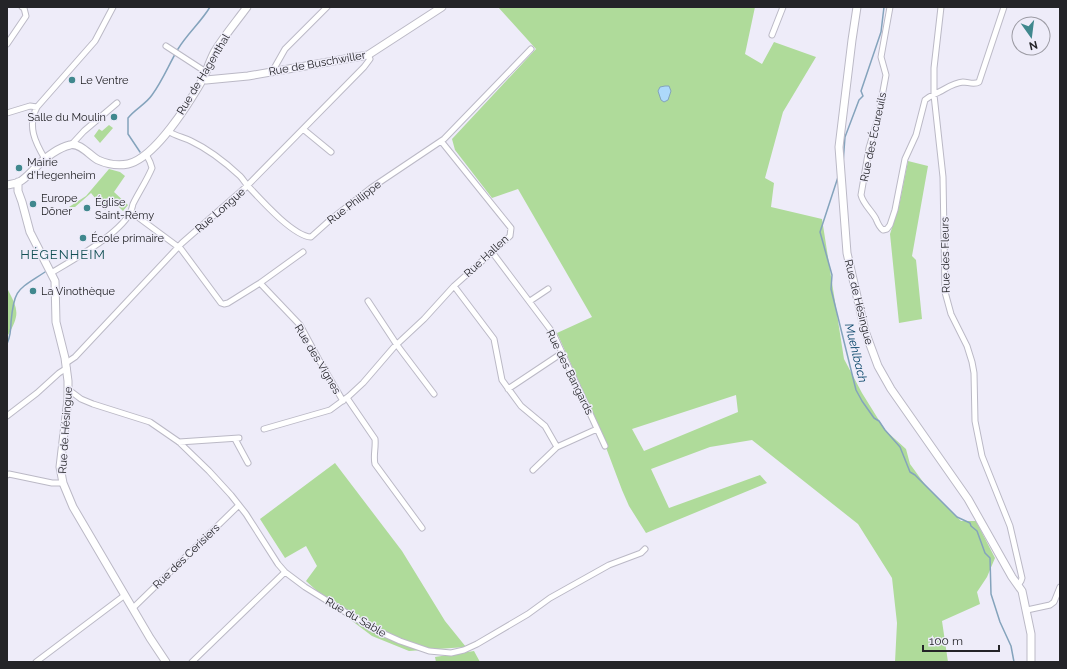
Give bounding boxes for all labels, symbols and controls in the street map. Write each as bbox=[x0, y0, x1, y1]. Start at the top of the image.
north arrow bbox=[1011, 16, 1051, 56]
street label: Rue de Hagenthal bbox=[174, 32, 233, 117]
text: N bbox=[1028, 38, 1039, 53]
street label: Rue de Buschwiller bbox=[268, 49, 367, 78]
place label: Le Ventre bbox=[80, 74, 129, 87]
marker: Le Ventre bbox=[67, 75, 77, 85]
street label: Rue des Écureuils bbox=[857, 91, 889, 183]
place label: Salle du Moulin bbox=[27, 111, 106, 124]
marker: Salle du Moulin bbox=[109, 112, 119, 122]
place label: Mairie d'Hegenheim bbox=[27, 156, 96, 182]
marker: Mairie d'Hegenheim bbox=[14, 163, 24, 173]
street label: Rue Philippe bbox=[325, 178, 384, 227]
street label: Rue Longue bbox=[193, 185, 248, 236]
place label: Europe Döner bbox=[41, 192, 78, 218]
place label: Église Saint-Rémy bbox=[95, 195, 154, 222]
marker: Europe Döner bbox=[28, 199, 38, 209]
marker: Église Saint-Rémy bbox=[82, 203, 92, 213]
street label: Rue des Fleurs bbox=[938, 217, 953, 293]
place label: École primaire bbox=[91, 231, 165, 245]
marker: École primaire bbox=[78, 233, 88, 243]
street label: Rue Hallen bbox=[461, 233, 511, 280]
district label: HÉGENHEIM bbox=[20, 247, 106, 262]
street label: Rue de Hésingue bbox=[842, 258, 876, 347]
place label: La Vinothèque bbox=[41, 285, 115, 298]
marker: La Vinothèque bbox=[28, 286, 38, 296]
street label: Rue des Vignes bbox=[292, 322, 343, 396]
water label: Muehlbach bbox=[842, 322, 870, 384]
street label: Rue des Bangards bbox=[543, 328, 596, 417]
street label: Rue de Hésingue bbox=[56, 385, 75, 474]
street label: Rue des Cerisiers bbox=[150, 521, 222, 592]
street label: Rue du Sable bbox=[323, 595, 389, 640]
scale bar bbox=[923, 627, 999, 653]
text: 100 m bbox=[929, 634, 963, 648]

